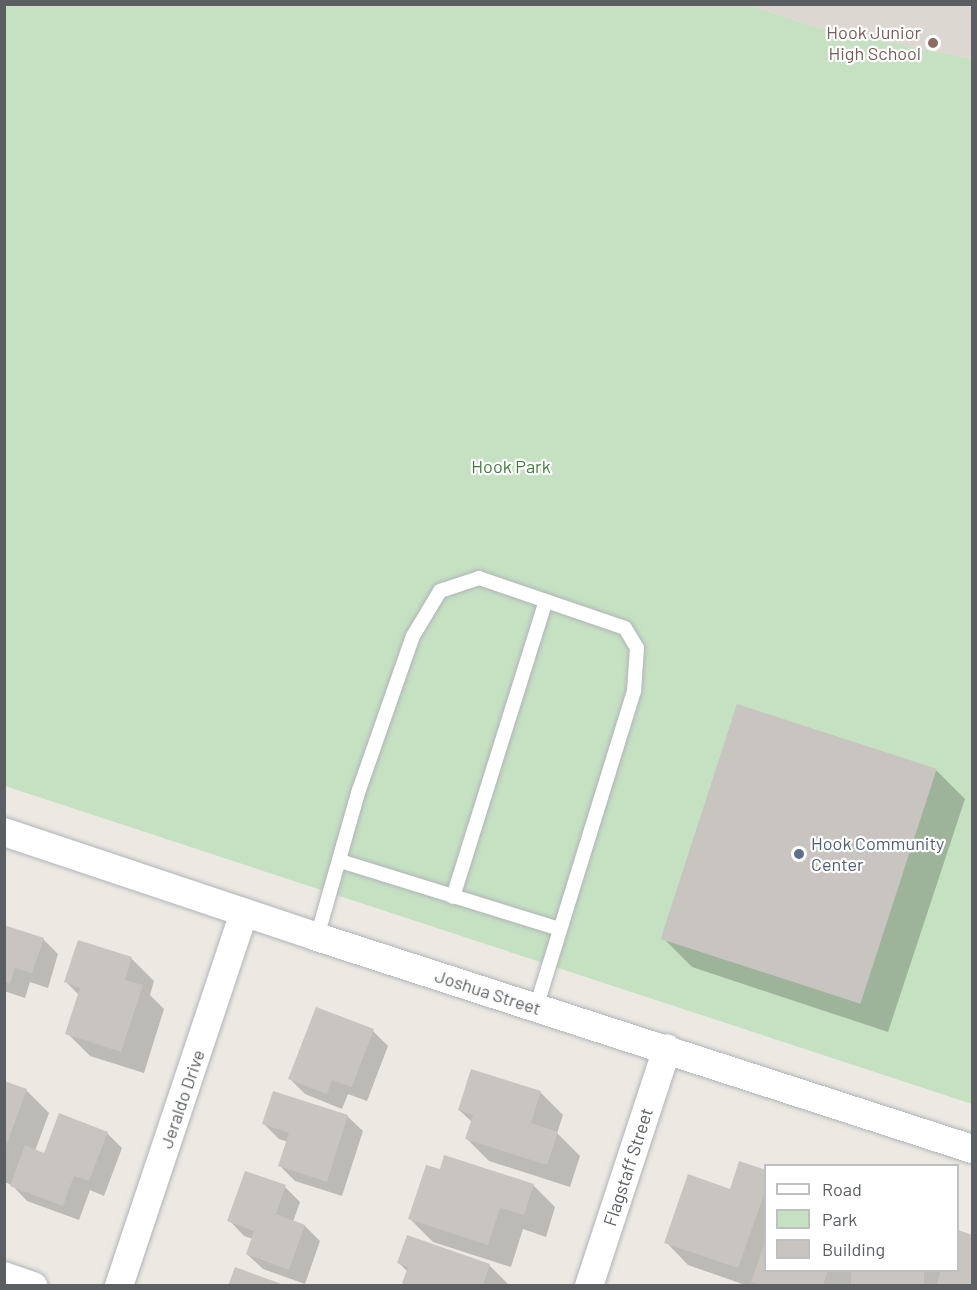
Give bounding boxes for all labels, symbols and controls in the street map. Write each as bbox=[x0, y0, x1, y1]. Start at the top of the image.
place label: Hook Junior High School bbox=[826, 22, 921, 64]
marker: Hook Junior High School bbox=[926, 36, 940, 50]
park label: Hook Park bbox=[471, 455, 551, 477]
place label: Hook Community Center bbox=[811, 833, 944, 876]
marker: Hook Community Center bbox=[792, 847, 806, 861]
street label: Joshua Street bbox=[432, 965, 544, 1019]
street label: Jeraldo Drive bbox=[155, 1047, 209, 1151]
street label: Flagstaff Street bbox=[599, 1105, 657, 1229]
legend bbox=[764, 1164, 959, 1272]
text: Road bbox=[822, 1178, 862, 1200]
text: Park bbox=[822, 1208, 857, 1230]
text: Building bbox=[822, 1238, 885, 1260]

